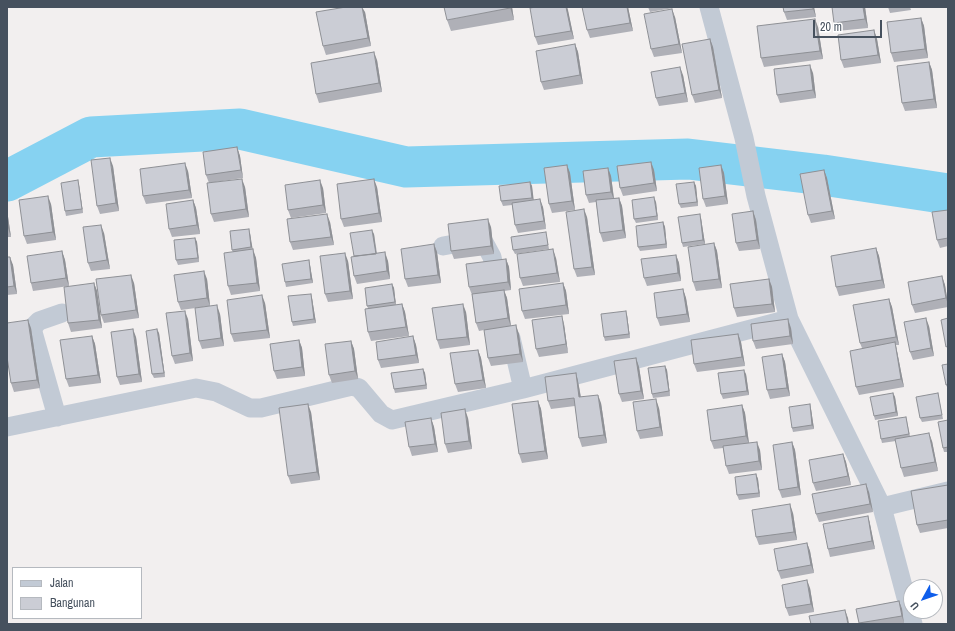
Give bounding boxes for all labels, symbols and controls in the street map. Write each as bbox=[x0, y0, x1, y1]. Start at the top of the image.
scale bar bbox=[815, 12, 884, 38]
text: 20 m bbox=[820, 19, 842, 35]
legend bbox=[12, 567, 142, 619]
text: Jalan bbox=[50, 575, 74, 591]
north arrow bbox=[903, 579, 943, 619]
text: Bangunan bbox=[50, 595, 95, 611]
text: U bbox=[907, 599, 922, 613]

